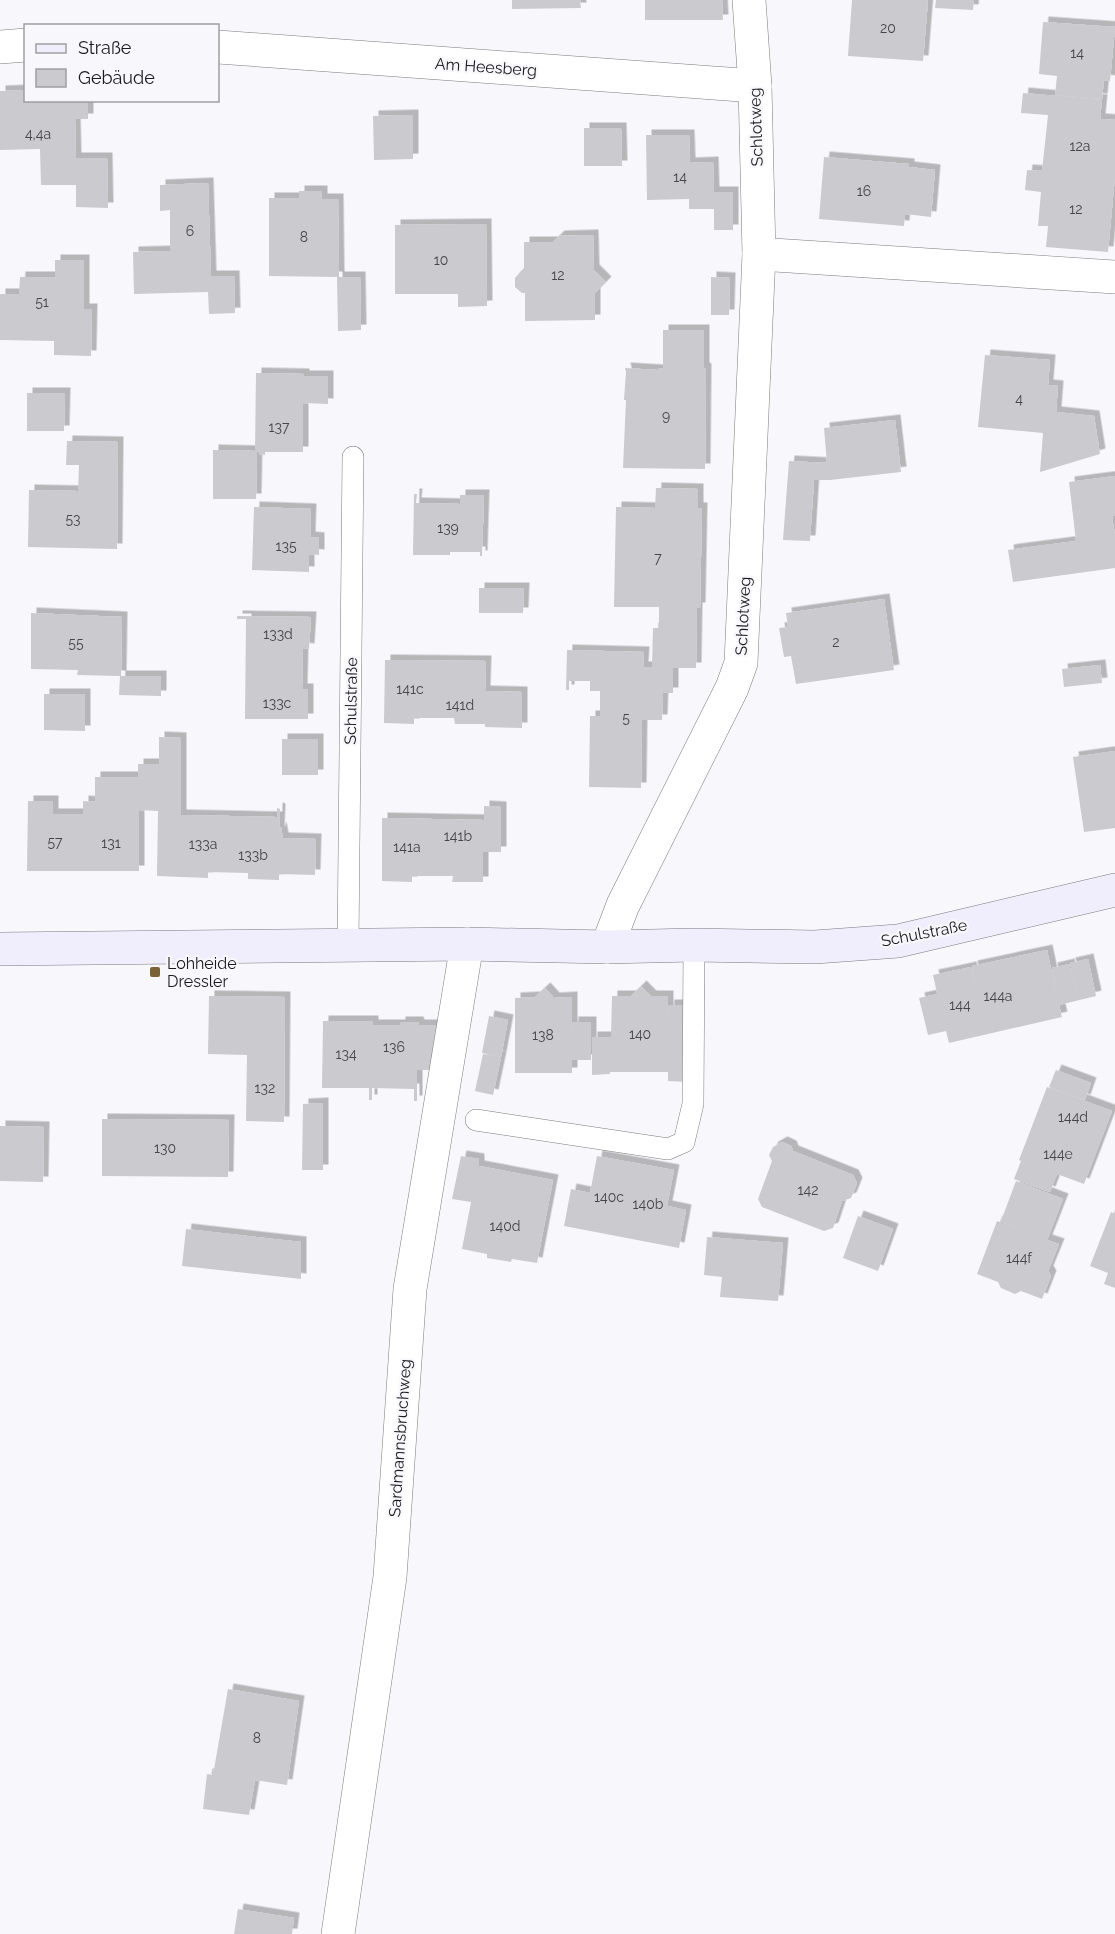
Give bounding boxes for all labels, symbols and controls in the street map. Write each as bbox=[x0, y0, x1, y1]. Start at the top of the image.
house number: 20 bbox=[880, 20, 896, 36]
legend bbox=[24, 24, 219, 102]
text: Straße bbox=[78, 37, 132, 58]
house number: 14 bbox=[1070, 45, 1084, 61]
street label: Am Heesberg bbox=[434, 54, 538, 80]
text: Gebäude bbox=[78, 67, 155, 88]
street label: Schlotweg bbox=[745, 87, 767, 167]
house number: 4,4a bbox=[25, 126, 51, 142]
house number: 12a bbox=[1070, 138, 1090, 154]
house number: 14 bbox=[673, 169, 687, 185]
house number: 16 bbox=[857, 183, 871, 199]
house number: 12 bbox=[1069, 201, 1083, 217]
house number: 6 bbox=[186, 223, 194, 239]
house number: 8 bbox=[300, 229, 308, 245]
house number: 10 bbox=[434, 252, 448, 268]
house number: 12 bbox=[551, 267, 565, 283]
house number: 51 bbox=[35, 294, 49, 310]
house number: 4 bbox=[1015, 391, 1023, 407]
house number: 9 bbox=[662, 408, 670, 424]
house number: 137 bbox=[269, 419, 290, 435]
house number: 53 bbox=[65, 511, 81, 527]
house number: 139 bbox=[437, 520, 459, 536]
house number: 135 bbox=[275, 538, 297, 554]
house number: 7 bbox=[654, 550, 662, 566]
street label: Schlotweg bbox=[731, 576, 755, 656]
house number: 133d bbox=[263, 626, 293, 642]
house number: 2 bbox=[832, 634, 840, 650]
house number: 55 bbox=[68, 635, 84, 651]
street label: Schulstraße bbox=[341, 657, 361, 745]
house number: 141c bbox=[396, 681, 424, 697]
house number: 133c bbox=[263, 695, 292, 711]
house number: 141d bbox=[446, 697, 474, 713]
house number: 5 bbox=[622, 710, 630, 726]
house number: 141b bbox=[444, 828, 472, 844]
house number: 57 bbox=[47, 834, 63, 850]
house number: 131 bbox=[101, 835, 121, 851]
house number: 133a bbox=[189, 836, 217, 852]
house number: 141a bbox=[393, 839, 421, 855]
house number: 133b bbox=[238, 847, 268, 863]
street label: Schulstraße bbox=[879, 915, 969, 951]
place label: Lohheide Dressler bbox=[167, 954, 237, 991]
marker: Lohheide Dressler bbox=[148, 965, 162, 979]
house number: 144a bbox=[984, 988, 1012, 1004]
house number: 144 bbox=[949, 997, 971, 1013]
house number: 140 bbox=[629, 1026, 651, 1042]
house number: 138 bbox=[532, 1027, 554, 1043]
house number: 136 bbox=[383, 1039, 405, 1055]
house number: 134 bbox=[335, 1046, 357, 1062]
house number: 132 bbox=[255, 1080, 275, 1096]
house number: 144d bbox=[1058, 1109, 1088, 1125]
house number: 130 bbox=[154, 1140, 176, 1156]
house number: 144e bbox=[1043, 1146, 1073, 1162]
house number: 142 bbox=[798, 1182, 818, 1198]
house number: 140c bbox=[594, 1189, 624, 1205]
house number: 140b bbox=[633, 1196, 664, 1212]
house number: 140d bbox=[490, 1218, 520, 1234]
house number: 144f bbox=[1006, 1250, 1033, 1266]
street label: Sardmannsbruchweg bbox=[385, 1358, 415, 1518]
house number: 8 bbox=[253, 1730, 261, 1746]

